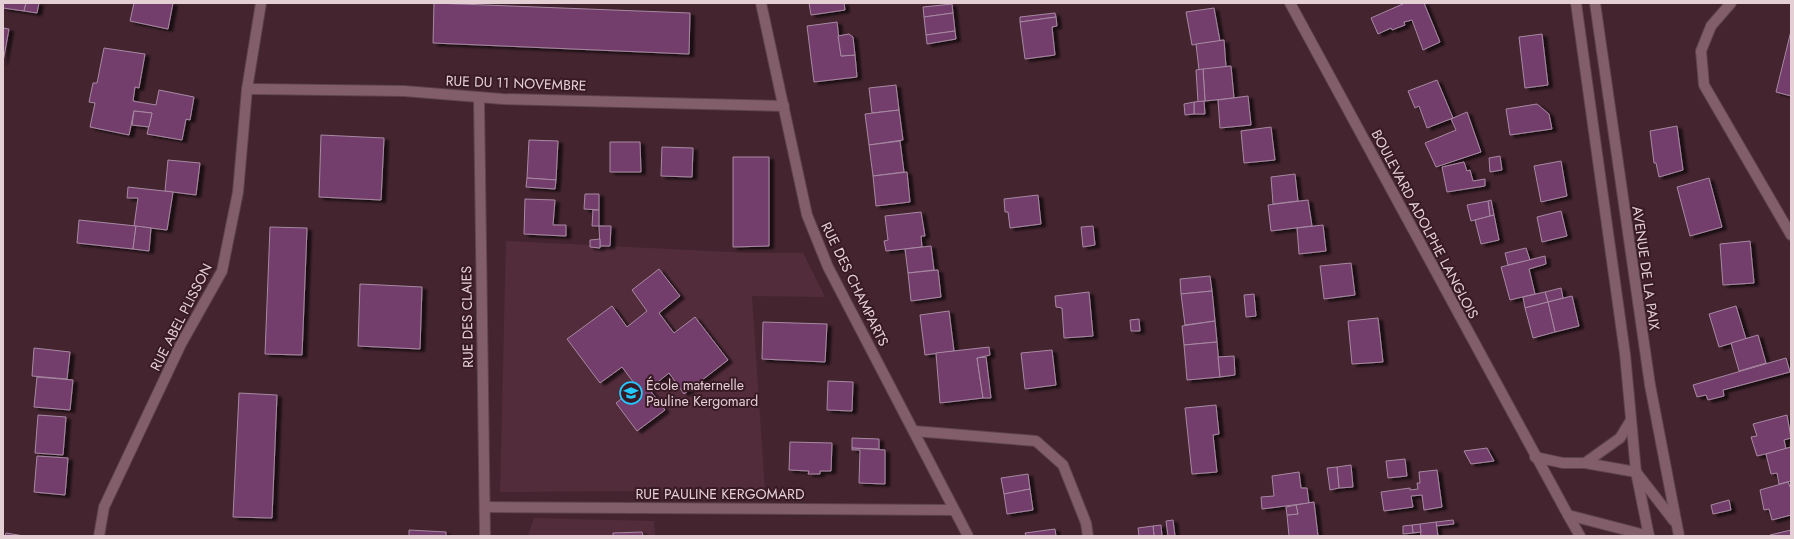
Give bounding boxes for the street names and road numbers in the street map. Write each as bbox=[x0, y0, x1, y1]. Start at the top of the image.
street label: RUE DU 11 NOVEMBRE bbox=[445, 71, 587, 95]
street label: BOULEVARD ADOLPHE LANGLOIS bbox=[1366, 126, 1484, 322]
street label: AVENUE DE LA PAIX bbox=[1627, 205, 1665, 332]
street label: RUE DES CHAMPARTS bbox=[816, 219, 894, 350]
street label: RUE ABEL PLISSON bbox=[145, 260, 217, 374]
street label: RUE DES CLAIES bbox=[456, 266, 478, 368]
street label: RUE PAULINE KERGOMARD bbox=[636, 484, 804, 504]

